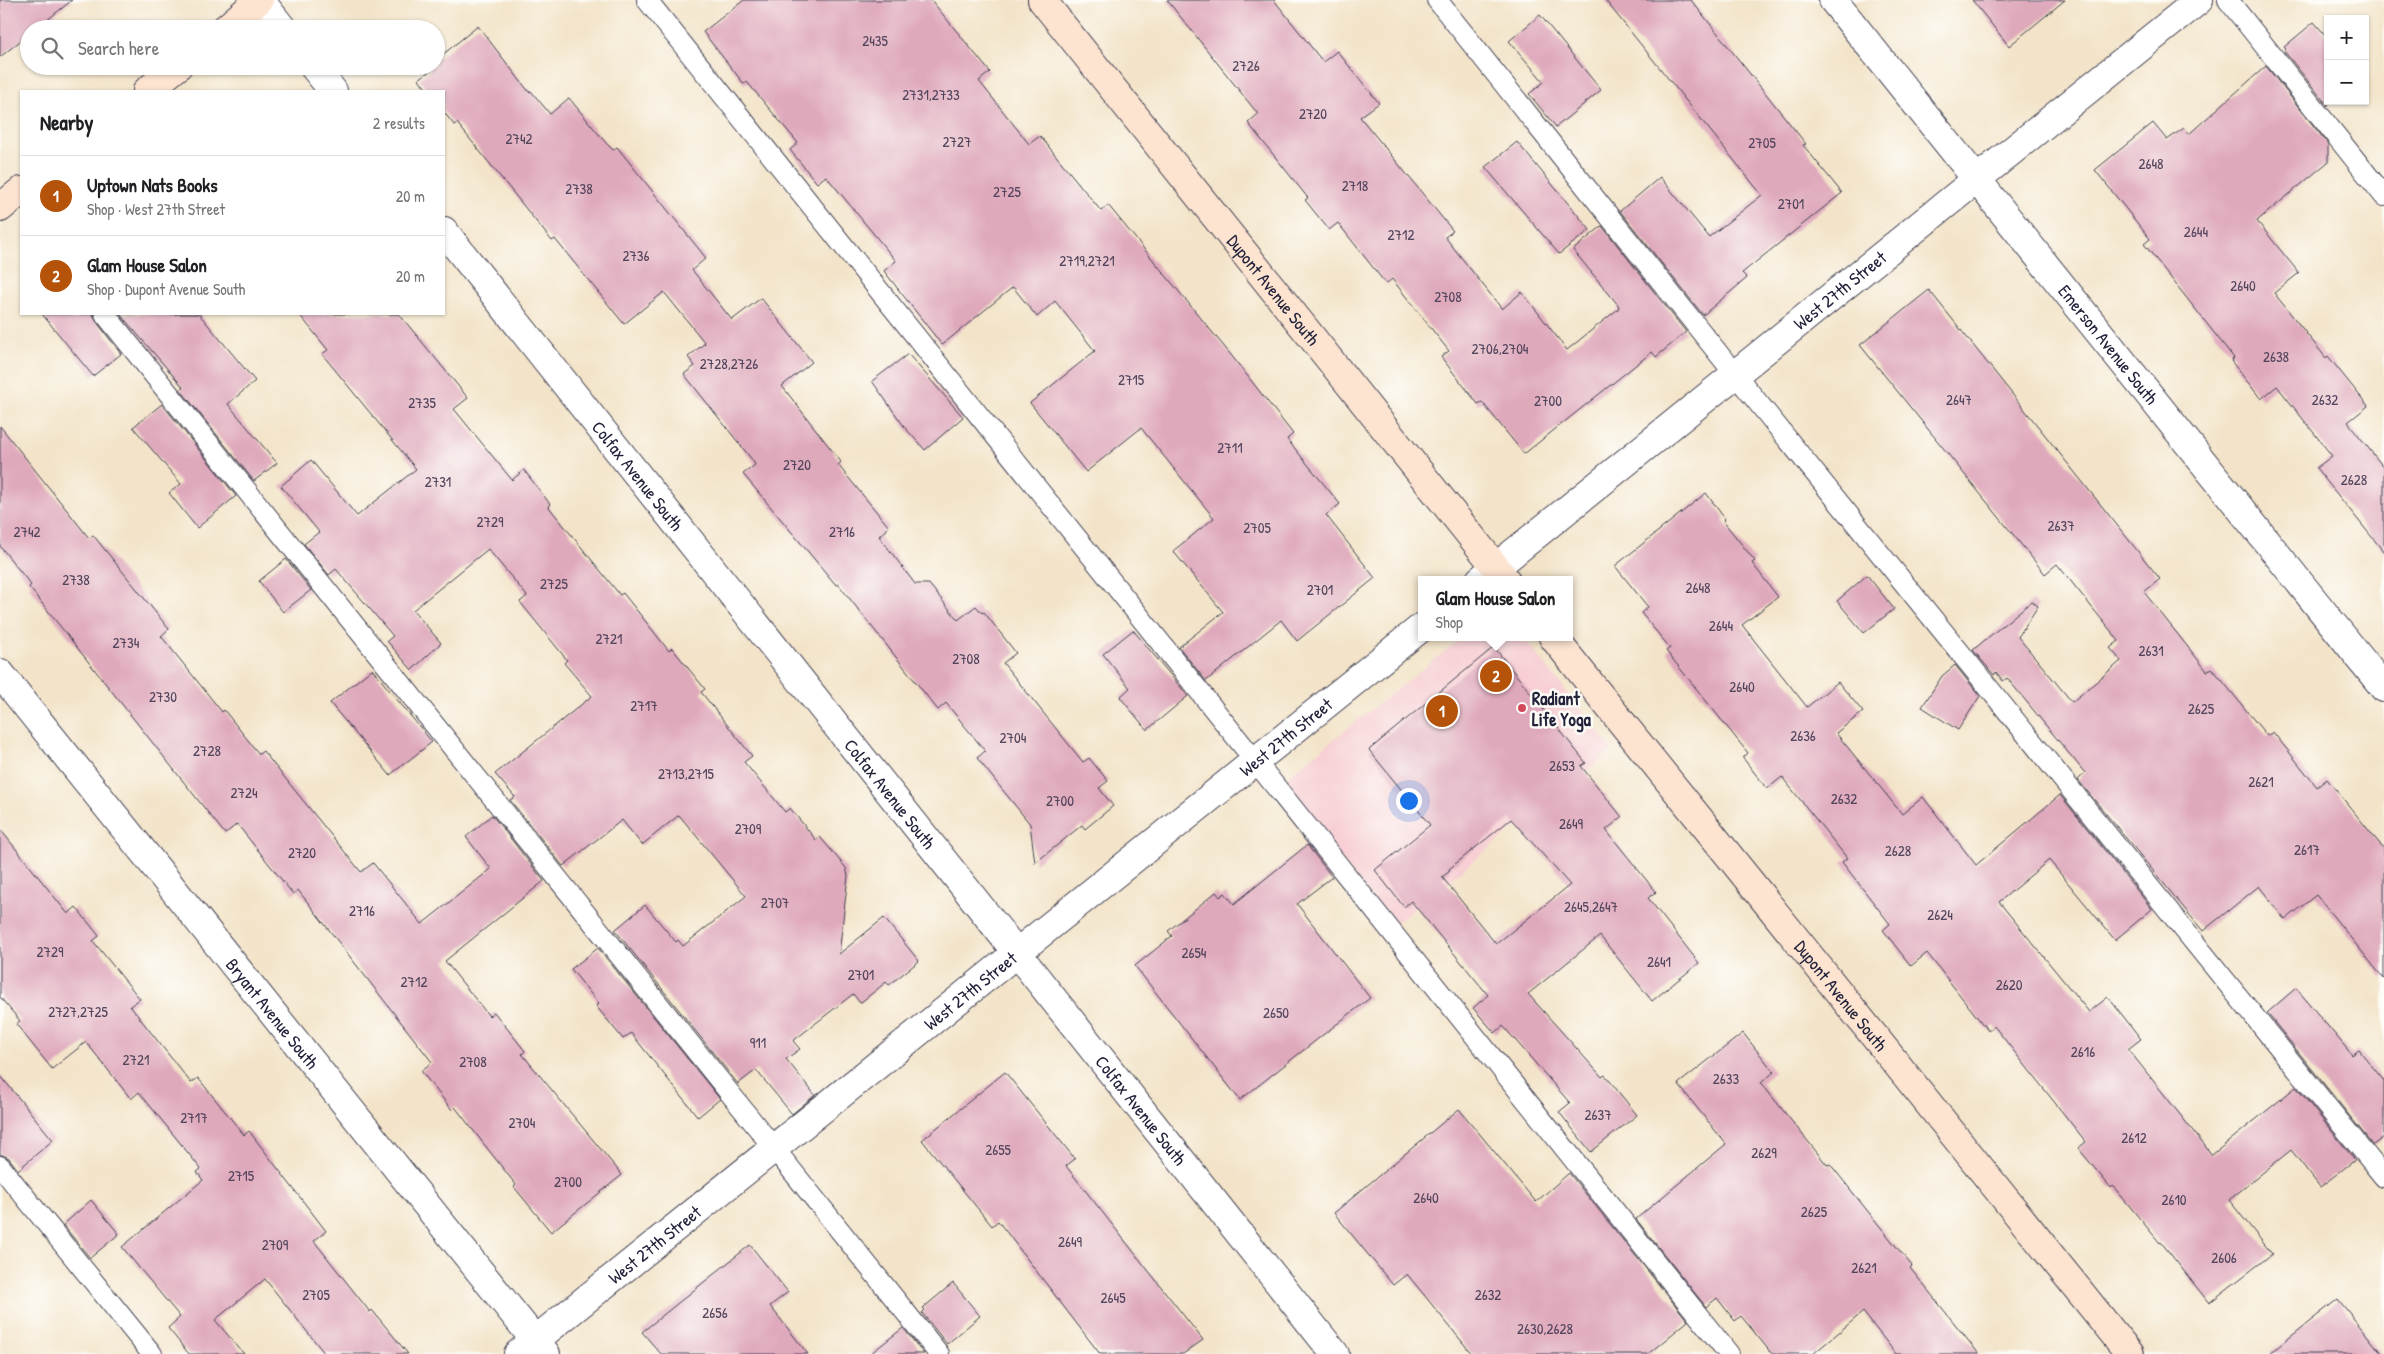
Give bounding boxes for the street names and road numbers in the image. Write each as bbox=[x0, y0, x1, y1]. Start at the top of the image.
street label: Dupont Avenue South bbox=[1222, 229, 1326, 351]
street label: West 27th Street bbox=[1788, 244, 1892, 335]
street label: Emerson Avenue South bbox=[2053, 279, 2165, 410]
street label: Colfax Avenue South bbox=[586, 415, 690, 536]
street label: West 27th Street bbox=[1234, 691, 1338, 782]
street label: Colfax Avenue South bbox=[839, 733, 942, 854]
street label: Dupont Avenue South bbox=[1789, 935, 1894, 1056]
street label: West 27th Street bbox=[918, 945, 1022, 1036]
street label: Bryant Avenue South bbox=[221, 952, 325, 1074]
street label: Colfax Avenue South bbox=[1090, 1050, 1193, 1171]
street label: West 27th Street bbox=[603, 1199, 707, 1289]

